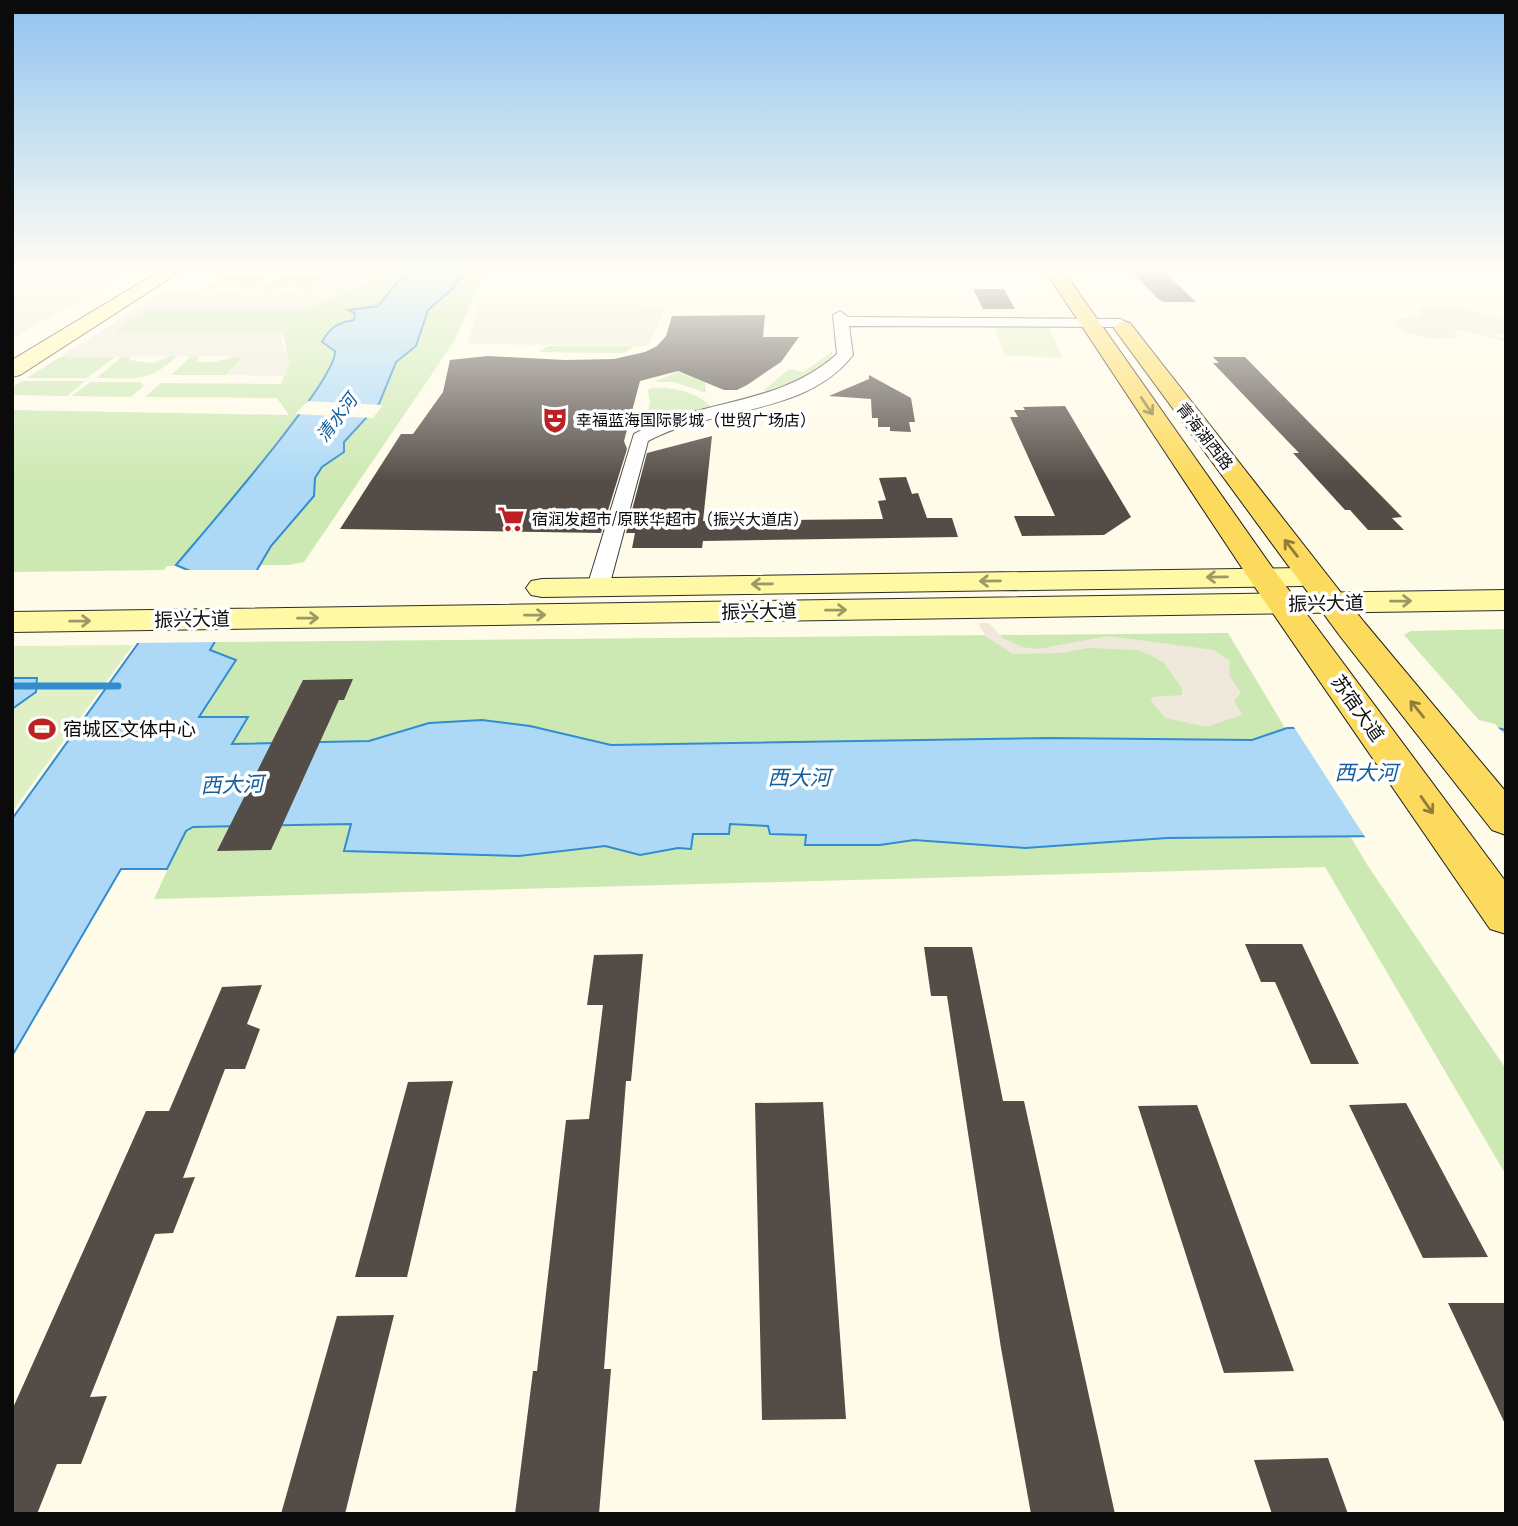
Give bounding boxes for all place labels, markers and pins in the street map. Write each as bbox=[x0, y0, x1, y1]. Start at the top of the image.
theatre icon: 幸福蓝海国际影城（世贸广场店） bbox=[540, 405, 570, 435]
place label: 幸福蓝海国际影城（世贸广场店） bbox=[576, 411, 816, 430]
supermarket icon: 宿润发超市/原联华超市（振兴大道店） bbox=[496, 504, 526, 534]
place label: 宿润发超市/原联华超市（振兴大道店） bbox=[532, 510, 809, 529]
sports icon: 宿城区文体中心 bbox=[27, 714, 57, 744]
place label: 宿城区文体中心 bbox=[63, 718, 196, 741]

